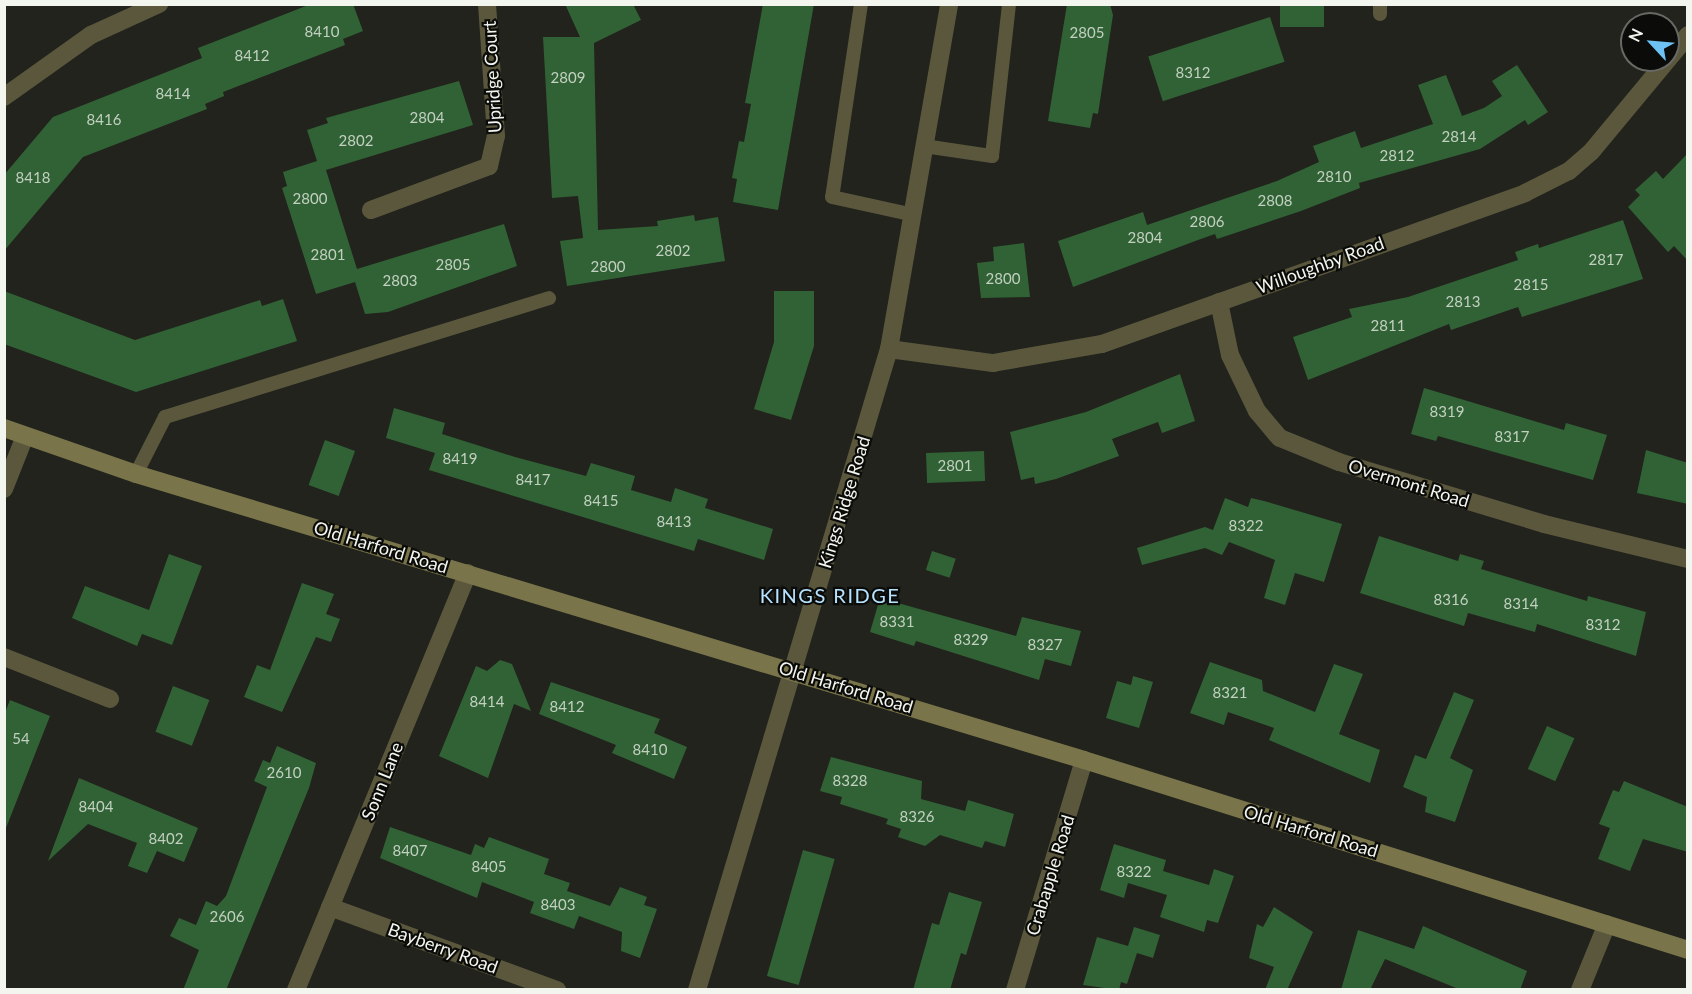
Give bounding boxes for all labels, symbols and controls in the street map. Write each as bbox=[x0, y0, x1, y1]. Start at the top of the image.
north arrow bbox=[1620, 12, 1680, 72]
street label: Upridge Court bbox=[478, 20, 506, 134]
house number: 8410 bbox=[305, 23, 339, 41]
house number: 2805 bbox=[1070, 24, 1104, 42]
text: N bbox=[1624, 25, 1646, 44]
house number: 8412 bbox=[235, 47, 269, 65]
house number: 8312 bbox=[1176, 64, 1210, 82]
house number: 2809 bbox=[551, 69, 585, 87]
house number: 8414 bbox=[156, 85, 190, 103]
house number: 2804 bbox=[410, 109, 444, 127]
house number: 8416 bbox=[87, 111, 121, 129]
house number: 2814 bbox=[1442, 128, 1476, 146]
house number: 2802 bbox=[339, 132, 373, 150]
house number: 2812 bbox=[1380, 147, 1414, 165]
house number: 2810 bbox=[1317, 168, 1351, 186]
house number: 8418 bbox=[16, 169, 50, 187]
house number: 2800 bbox=[293, 190, 327, 208]
house number: 2808 bbox=[1258, 192, 1292, 210]
house number: 2806 bbox=[1190, 213, 1224, 231]
house number: 2804 bbox=[1128, 229, 1162, 247]
street label: Willoughby Road bbox=[1253, 232, 1387, 298]
house number: 2802 bbox=[656, 242, 690, 260]
house number: 2801 bbox=[311, 246, 345, 264]
house number: 2817 bbox=[1589, 251, 1623, 269]
house number: 2805 bbox=[436, 256, 470, 274]
house number: 2800 bbox=[591, 258, 625, 276]
house number: 2800 bbox=[986, 270, 1020, 288]
house number: 2803 bbox=[383, 272, 417, 290]
house number: 2815 bbox=[1514, 276, 1548, 294]
house number: 2813 bbox=[1446, 293, 1480, 311]
house number: 2811 bbox=[1371, 317, 1405, 335]
house number: 8319 bbox=[1430, 403, 1464, 421]
house number: 8317 bbox=[1495, 428, 1529, 446]
street label: Kings Ridge Road bbox=[814, 433, 874, 571]
house number: 8419 bbox=[443, 450, 477, 468]
street label: Overmont Road bbox=[1346, 454, 1472, 512]
house number: 2801 bbox=[938, 457, 972, 475]
house number: 8417 bbox=[516, 471, 550, 489]
house number: 8415 bbox=[584, 492, 618, 510]
house number: 8413 bbox=[657, 513, 691, 531]
street label: Old Harford Road bbox=[311, 516, 451, 578]
house number: 8322 bbox=[1229, 517, 1263, 535]
district label: KINGS RIDGE bbox=[760, 583, 900, 607]
house number: 8316 bbox=[1434, 591, 1468, 609]
house number: 8314 bbox=[1504, 595, 1538, 613]
house number: 8331 bbox=[880, 613, 914, 631]
house number: 8312 bbox=[1586, 616, 1620, 634]
house number: 8329 bbox=[954, 631, 988, 649]
house number: 8327 bbox=[1028, 636, 1062, 654]
street label: Old Harford Road bbox=[776, 656, 916, 718]
house number: 8321 bbox=[1213, 684, 1247, 702]
house number: 8414 bbox=[470, 693, 504, 711]
house number: 8412 bbox=[550, 698, 584, 716]
house number: 54 bbox=[12, 730, 30, 748]
street label: Sonn Lane bbox=[357, 739, 407, 823]
house number: 8410 bbox=[633, 741, 667, 759]
house number: 2610 bbox=[267, 764, 301, 782]
house number: 8328 bbox=[833, 772, 867, 790]
house number: 8404 bbox=[79, 798, 113, 816]
street label: Old Harford Road bbox=[1241, 800, 1381, 862]
house number: 8326 bbox=[900, 808, 934, 826]
street label: Crabapple Road bbox=[1021, 812, 1079, 938]
house number: 8402 bbox=[149, 830, 183, 848]
house number: 8407 bbox=[393, 842, 427, 860]
house number: 8405 bbox=[472, 858, 506, 876]
house number: 8322 bbox=[1117, 863, 1151, 881]
house number: 8403 bbox=[541, 896, 575, 914]
house number: 2606 bbox=[210, 908, 244, 926]
street label: Bayberry Road bbox=[385, 918, 501, 978]

